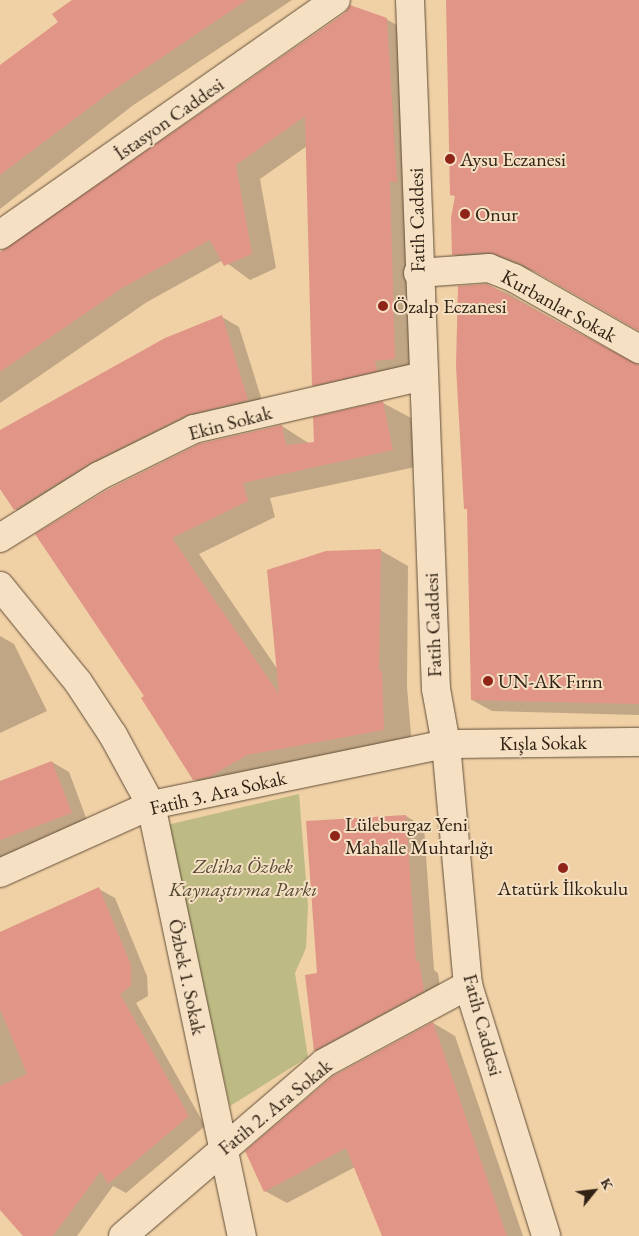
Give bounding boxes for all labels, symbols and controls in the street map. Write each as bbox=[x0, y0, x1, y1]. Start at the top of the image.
street label: İstasyon Caddesi bbox=[110, 72, 228, 166]
place label: Aysu Eczanesi bbox=[460, 147, 566, 171]
marker: Aysu Eczanesi bbox=[444, 153, 456, 165]
street label: Fatih Caddesi bbox=[404, 167, 430, 273]
place label: Onur bbox=[475, 202, 518, 226]
marker: Onur bbox=[459, 208, 471, 220]
street label: Kurbanlar Sokak bbox=[497, 264, 621, 348]
place label: Özalp Eczanesi bbox=[393, 294, 507, 318]
marker: Özalp Eczanesi bbox=[377, 300, 389, 312]
street label: Ekin Sokak bbox=[185, 400, 275, 446]
street label: Fatih Caddesi bbox=[419, 572, 447, 678]
place label: UN-AK Fırın bbox=[498, 669, 603, 693]
marker: UN-AK Fırın bbox=[482, 675, 494, 687]
street label: Kışla Sokak bbox=[499, 730, 587, 756]
street label: Fatih 3. Ara Sokak bbox=[147, 766, 289, 820]
place label: Lüleburgaz Yeni Mahalle Muhtarlığı bbox=[345, 812, 493, 859]
marker: Lüleburgaz Yeni Mahalle Muhtarlığı bbox=[329, 830, 341, 842]
park label: Zeliha Özbek Kaynaştırma Parkı bbox=[169, 854, 317, 901]
marker: Atatürk İlkokulu bbox=[557, 862, 569, 874]
place label: Atatürk İlkokulu bbox=[498, 876, 628, 900]
street label: Özbek 1. Sokak bbox=[163, 917, 211, 1037]
street label: Fatih Caddesi bbox=[458, 971, 508, 1079]
street label: Fatih 2. Ara Sokak bbox=[213, 1054, 337, 1160]
north arrow bbox=[569, 1166, 619, 1216]
text: K bbox=[597, 1175, 618, 1193]

